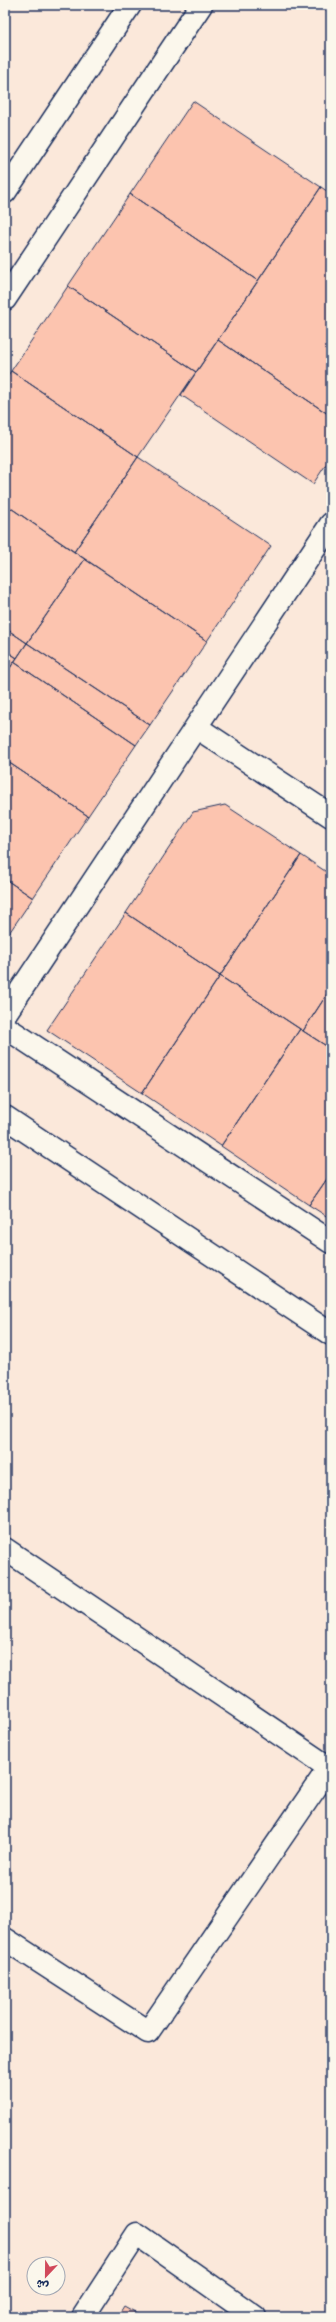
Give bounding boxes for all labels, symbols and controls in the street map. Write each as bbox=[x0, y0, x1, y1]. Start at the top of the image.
north arrow bbox=[26, 2256, 66, 2296]
text: ش bbox=[34, 2277, 50, 2293]

